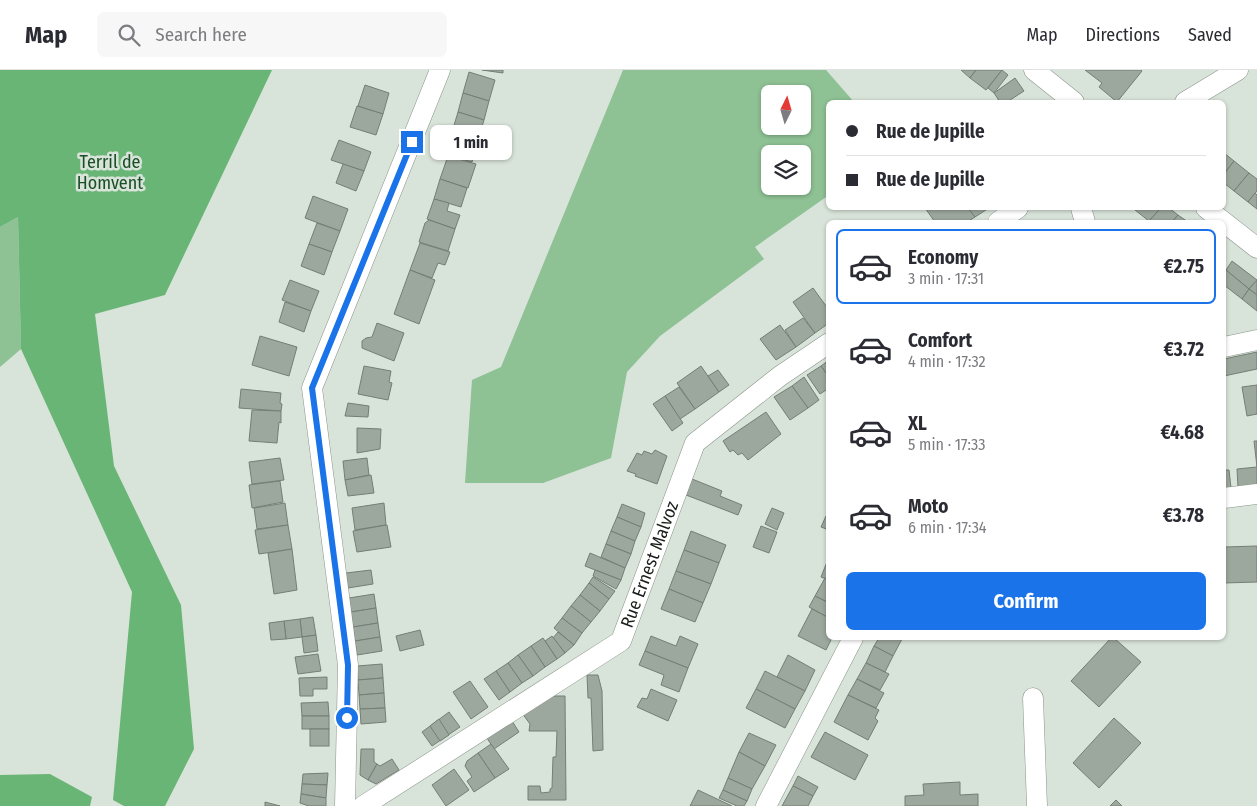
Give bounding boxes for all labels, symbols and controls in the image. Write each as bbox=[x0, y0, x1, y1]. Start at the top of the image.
search box bbox=[97, 12, 447, 57]
text: Map bbox=[25, 21, 67, 49]
icon: search bbox=[115, 21, 143, 49]
text: Search here bbox=[155, 23, 247, 46]
text: Map bbox=[1026, 24, 1058, 46]
text: Directions bbox=[1086, 24, 1160, 46]
text: Saved bbox=[1188, 24, 1232, 46]
north arrow bbox=[761, 85, 811, 135]
map controls bbox=[761, 85, 811, 195]
text: Rue de Jupille bbox=[876, 120, 985, 143]
callout: 1 min bbox=[430, 124, 512, 160]
route end bbox=[401, 131, 423, 153]
text: 1 min bbox=[454, 133, 488, 152]
button: layers bbox=[761, 145, 811, 195]
park label: Terril de Homvent bbox=[77, 151, 143, 194]
text: Rue de Jupille bbox=[876, 168, 985, 191]
icon: car bbox=[848, 244, 893, 289]
text: Economy bbox=[908, 246, 978, 269]
text: €2.75 bbox=[1164, 255, 1204, 278]
text: 3 min · 17:31 bbox=[908, 269, 984, 288]
icon: car bbox=[848, 327, 893, 372]
text: Comfort bbox=[908, 329, 972, 352]
text: €3.72 bbox=[1164, 338, 1204, 361]
text: 4 min · 17:32 bbox=[908, 352, 986, 371]
icon: car bbox=[848, 410, 893, 455]
text: XL bbox=[908, 412, 927, 435]
text: €4.68 bbox=[1161, 421, 1204, 444]
text: 5 min · 17:33 bbox=[908, 435, 985, 454]
icon: car bbox=[848, 493, 893, 538]
text: Moto bbox=[908, 495, 948, 518]
street label: Rue Ernest Malvoz bbox=[616, 498, 683, 631]
text: €3.78 bbox=[1163, 504, 1204, 527]
text: 6 min · 17:34 bbox=[908, 518, 987, 537]
button: Confirm bbox=[846, 572, 1206, 630]
route start bbox=[336, 707, 358, 729]

